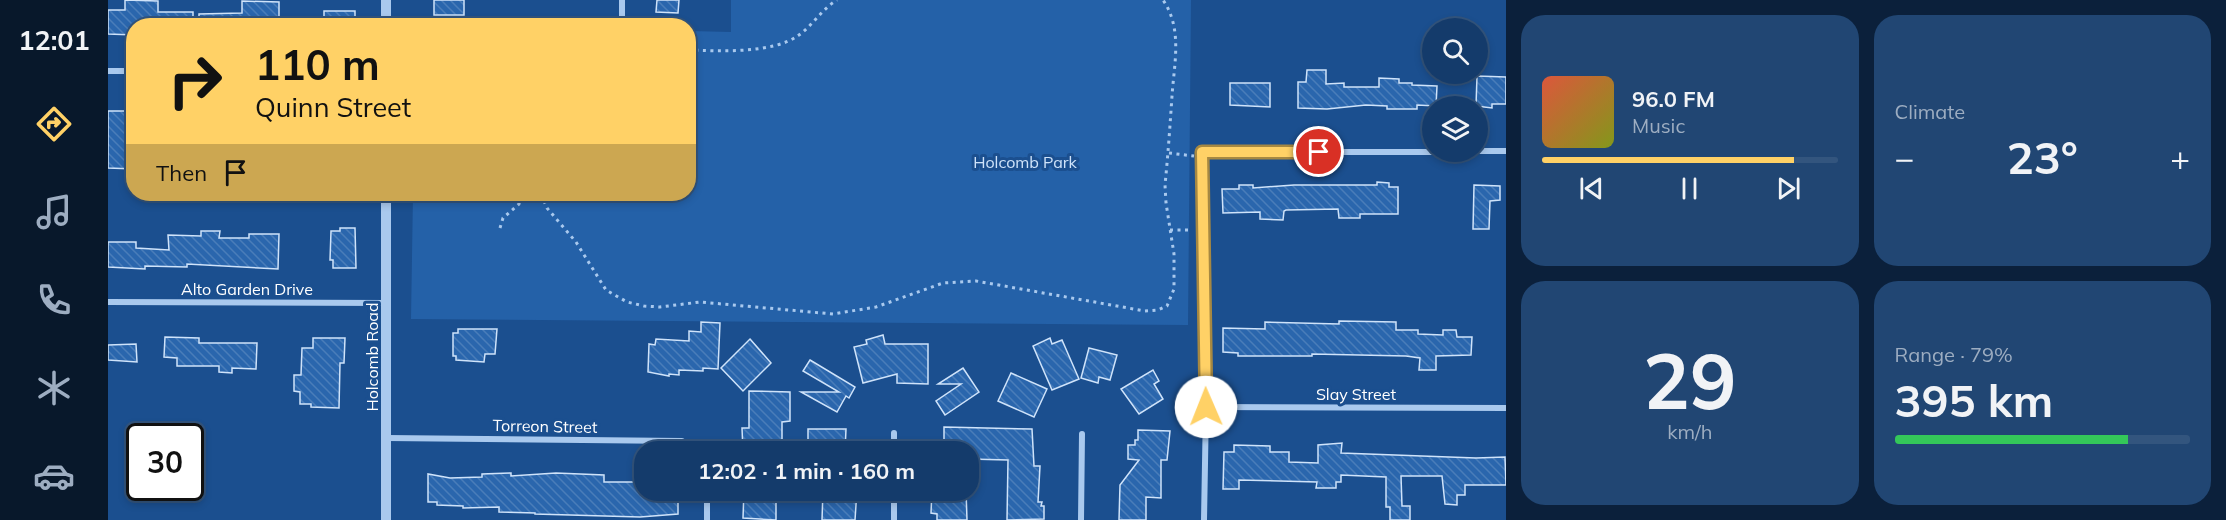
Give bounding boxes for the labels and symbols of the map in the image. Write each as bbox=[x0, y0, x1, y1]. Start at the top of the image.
pin bbox=[1293, 126, 1344, 177]
park label: Holcomb Park bbox=[973, 152, 1078, 172]
street label: Alto Garden Drive bbox=[181, 279, 313, 299]
street label: Holcomb Road bbox=[362, 302, 382, 412]
position arrow bbox=[1174, 375, 1238, 439]
street label: Slay Street bbox=[1316, 384, 1397, 404]
street label: Torreon Street bbox=[492, 415, 598, 437]
speed limit sign: 30 bbox=[126, 423, 204, 501]

